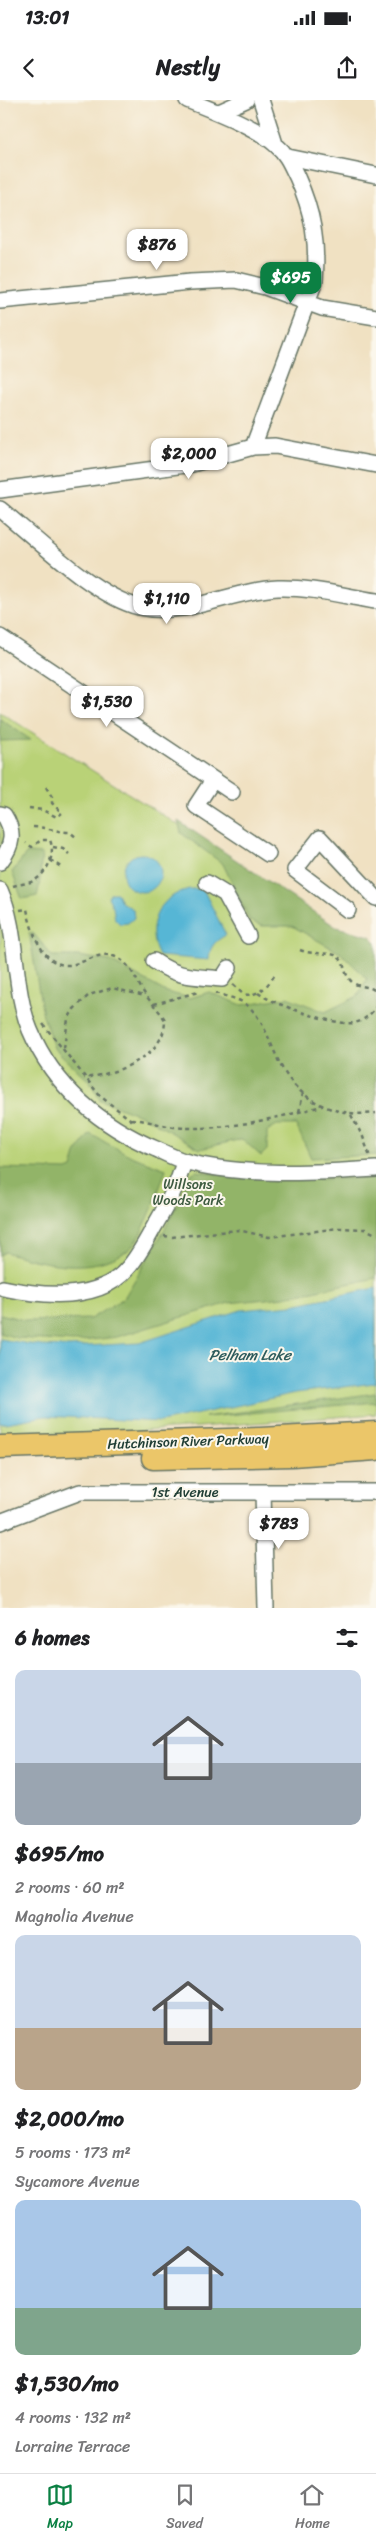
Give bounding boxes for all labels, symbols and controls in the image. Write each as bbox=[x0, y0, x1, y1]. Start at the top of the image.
text: 13:01 bbox=[25, 1, 69, 34]
text: Nestly bbox=[156, 48, 220, 87]
icon: back bbox=[15, 54, 43, 82]
icon: share bbox=[333, 54, 361, 82]
pin: $876 bbox=[127, 228, 187, 271]
text: $876 bbox=[138, 230, 176, 259]
pin: $695 bbox=[261, 262, 321, 304]
text: $695 bbox=[271, 263, 311, 292]
pin: $2,000 bbox=[148, 438, 230, 480]
text: $2,000 bbox=[162, 439, 216, 468]
pin: $1,110 bbox=[126, 582, 208, 625]
text: $1,110 bbox=[144, 584, 190, 613]
pin: $1,530 bbox=[66, 686, 148, 728]
text: $1,530 bbox=[82, 687, 132, 716]
park label: Willsons Woods Park bbox=[153, 1172, 224, 1213]
water label: Pelham Lake bbox=[209, 1342, 292, 1368]
street label: Hutchinson River Parkway bbox=[107, 1426, 270, 1457]
street label: 1st Avenue bbox=[152, 1480, 219, 1505]
pin: $783 bbox=[249, 1508, 309, 1550]
text: $783 bbox=[260, 1509, 298, 1538]
text: 6 homes bbox=[15, 1619, 90, 1657]
icon: filters bbox=[333, 1624, 361, 1652]
icon: home bbox=[143, 1703, 233, 1793]
text: $695/mo bbox=[15, 1835, 104, 1873]
text: 2 rooms · 60 m² bbox=[15, 1873, 125, 1902]
text: Magnolia Avenue bbox=[15, 1902, 134, 1931]
icon: home bbox=[143, 1968, 233, 2058]
text: $2,000/mo bbox=[15, 2100, 124, 2138]
text: 5 rooms · 173 m² bbox=[15, 2138, 131, 2167]
text: Sycamore Avenue bbox=[15, 2167, 139, 2196]
icon: home bbox=[143, 2233, 233, 2323]
text: $1,530/mo bbox=[15, 2365, 119, 2403]
text: 4 rooms · 132 m² bbox=[15, 2403, 131, 2432]
text: Lorraine Terrace bbox=[15, 2432, 130, 2461]
tab: Map bbox=[46, 2481, 74, 2536]
tab: Saved bbox=[166, 2481, 203, 2536]
tab: Home bbox=[295, 2481, 330, 2536]

